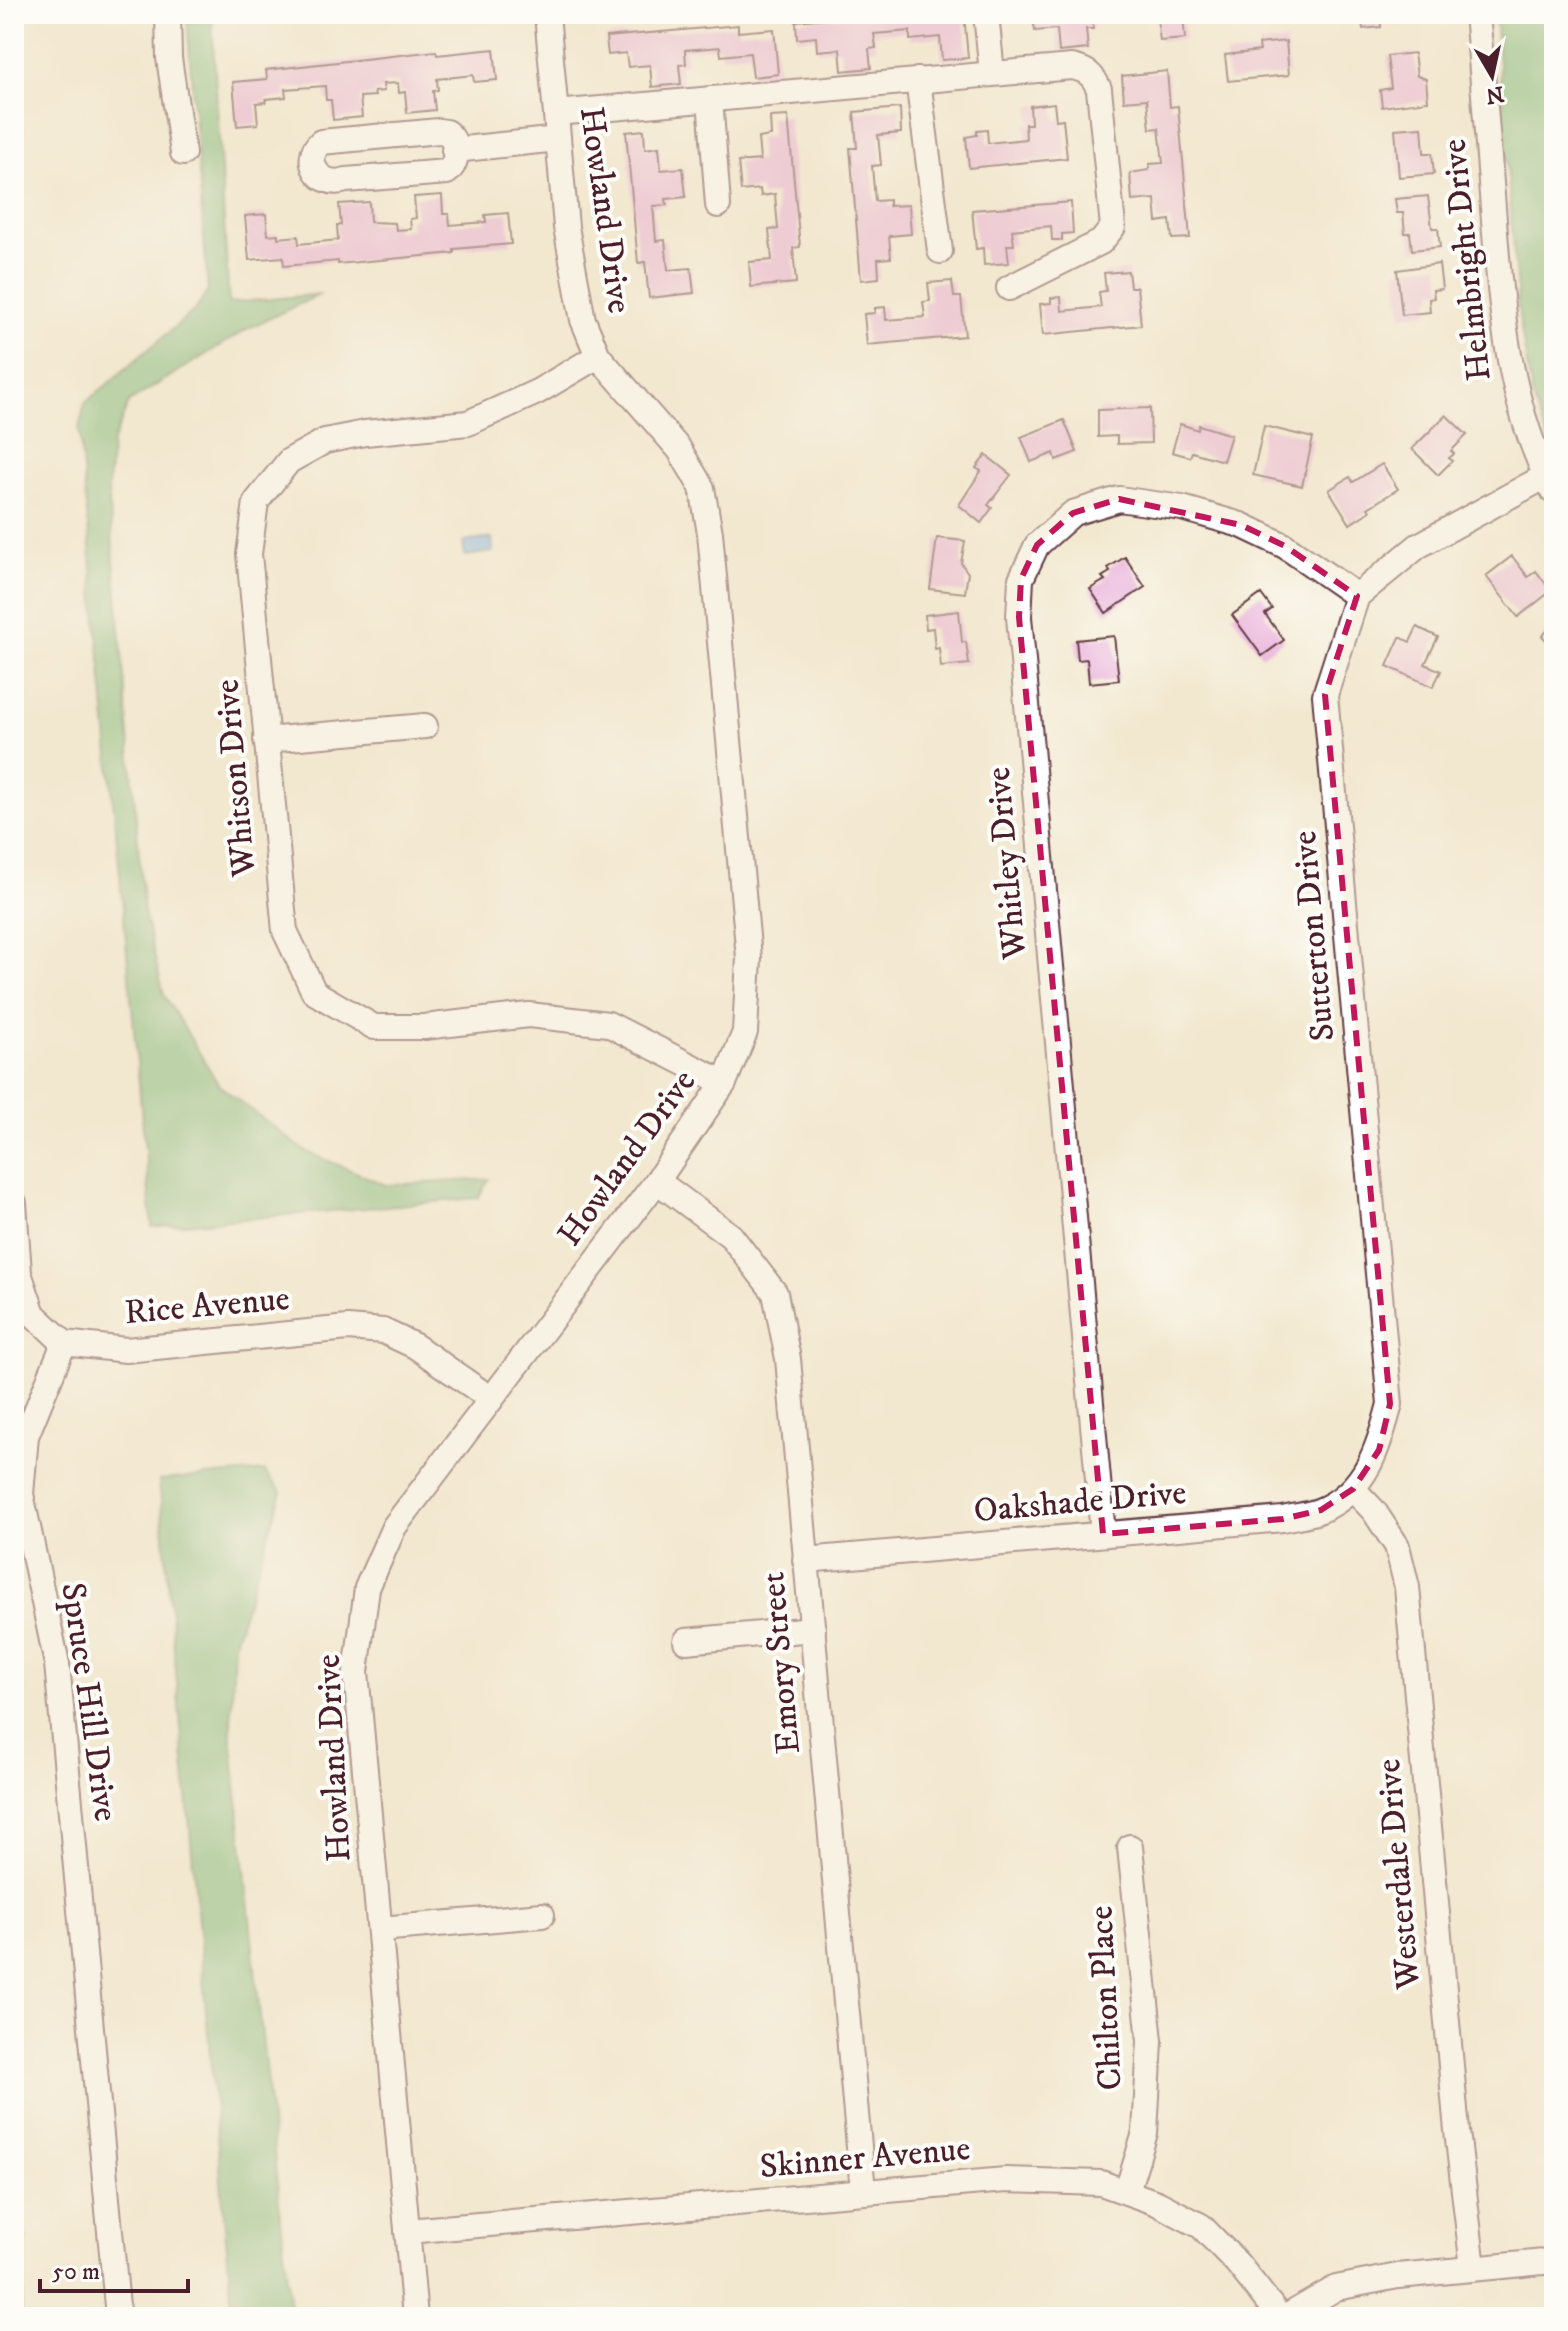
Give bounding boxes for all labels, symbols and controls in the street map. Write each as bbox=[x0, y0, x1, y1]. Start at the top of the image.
north arrow bbox=[1452, 36, 1532, 116]
text: N bbox=[1484, 80, 1506, 109]
street label: Howland Drive bbox=[570, 104, 640, 316]
street label: Helmbright Drive bbox=[1433, 137, 1501, 383]
street label: Whitson Drive bbox=[206, 677, 266, 880]
street label: Whitley Drive bbox=[978, 765, 1036, 962]
street label: Sutterton Drive bbox=[1284, 829, 1344, 1043]
street label: Howland Drive bbox=[549, 1062, 705, 1254]
street label: Rice Avenue bbox=[123, 1278, 291, 1334]
street label: Oakshade Drive bbox=[972, 1472, 1188, 1532]
street label: Emory Street bbox=[752, 1570, 810, 1756]
street label: Spruce Hill Drive bbox=[51, 1580, 127, 1824]
street label: Howland Drive bbox=[308, 1653, 360, 1863]
street label: Westerdale Drive bbox=[1368, 1757, 1430, 1992]
street label: Chilton Place bbox=[1080, 1905, 1132, 2091]
street label: Skinner Avenue bbox=[758, 2128, 972, 2188]
scale bar bbox=[40, 2243, 188, 2293]
text: 50 m bbox=[52, 2257, 100, 2287]

